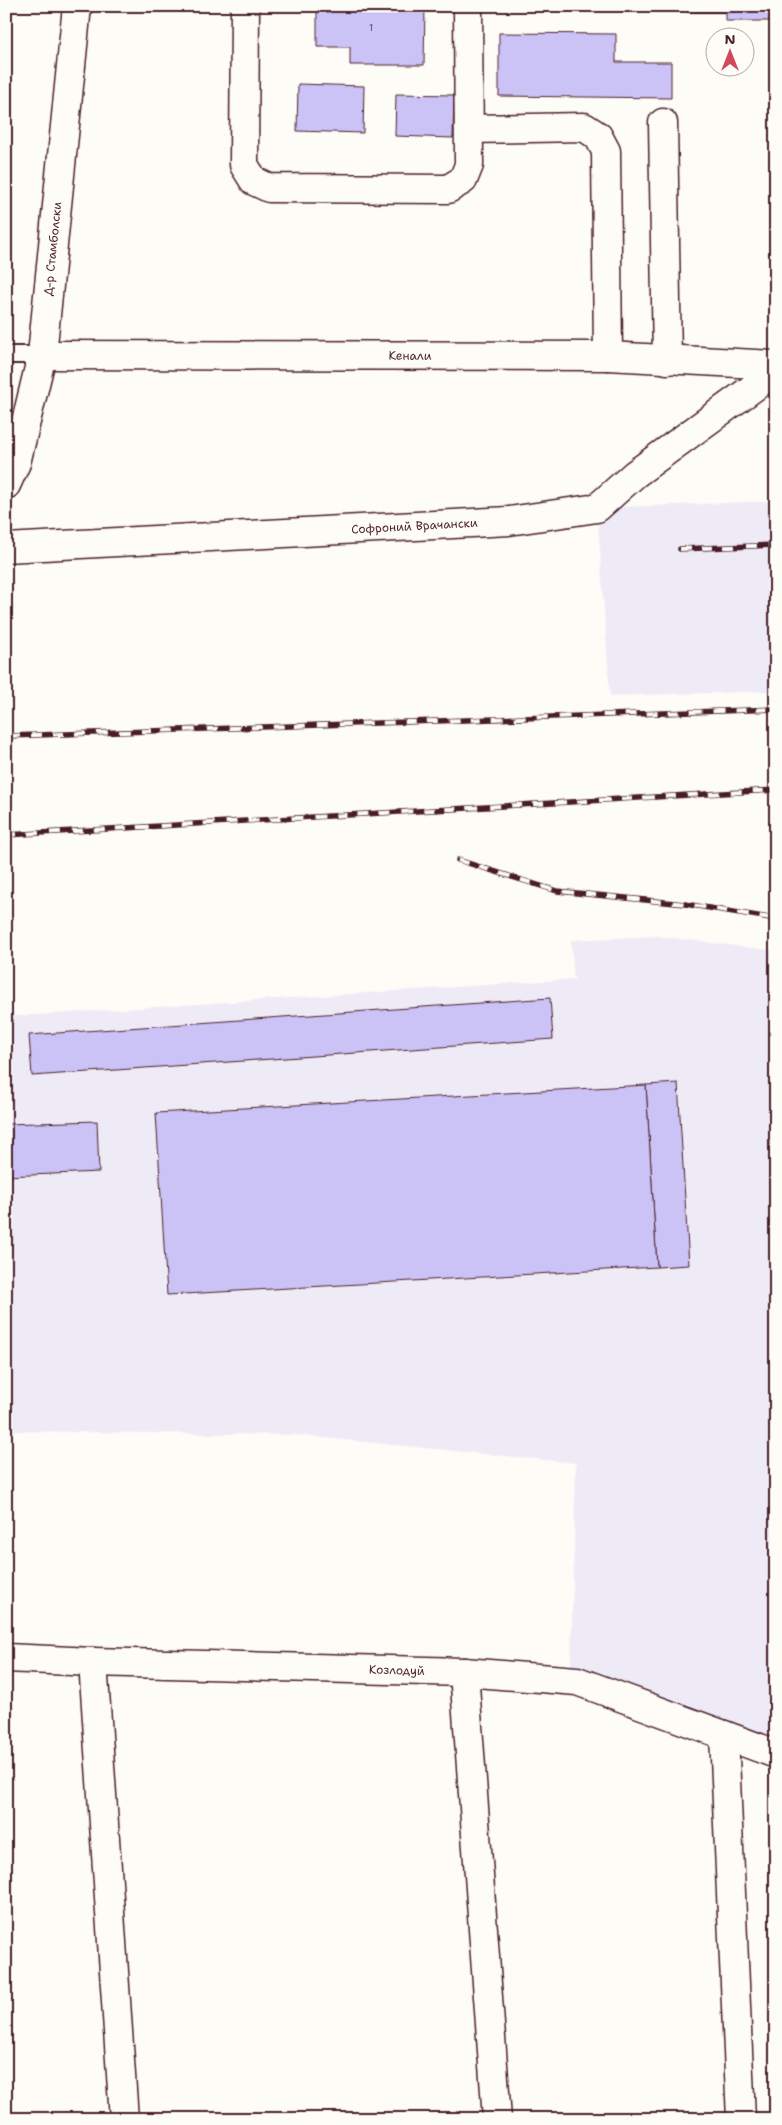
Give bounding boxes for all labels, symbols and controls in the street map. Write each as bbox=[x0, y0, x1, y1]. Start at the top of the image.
house number: 1 bbox=[369, 21, 373, 34]
north arrow bbox=[704, 28, 754, 78]
text: N bbox=[724, 30, 736, 48]
street label: Д-р Стамболски bbox=[40, 201, 65, 297]
street label: Кенали bbox=[388, 348, 432, 364]
street label: Софроний Врачански bbox=[351, 515, 478, 537]
street label: Козлодуй bbox=[369, 1661, 425, 1679]

